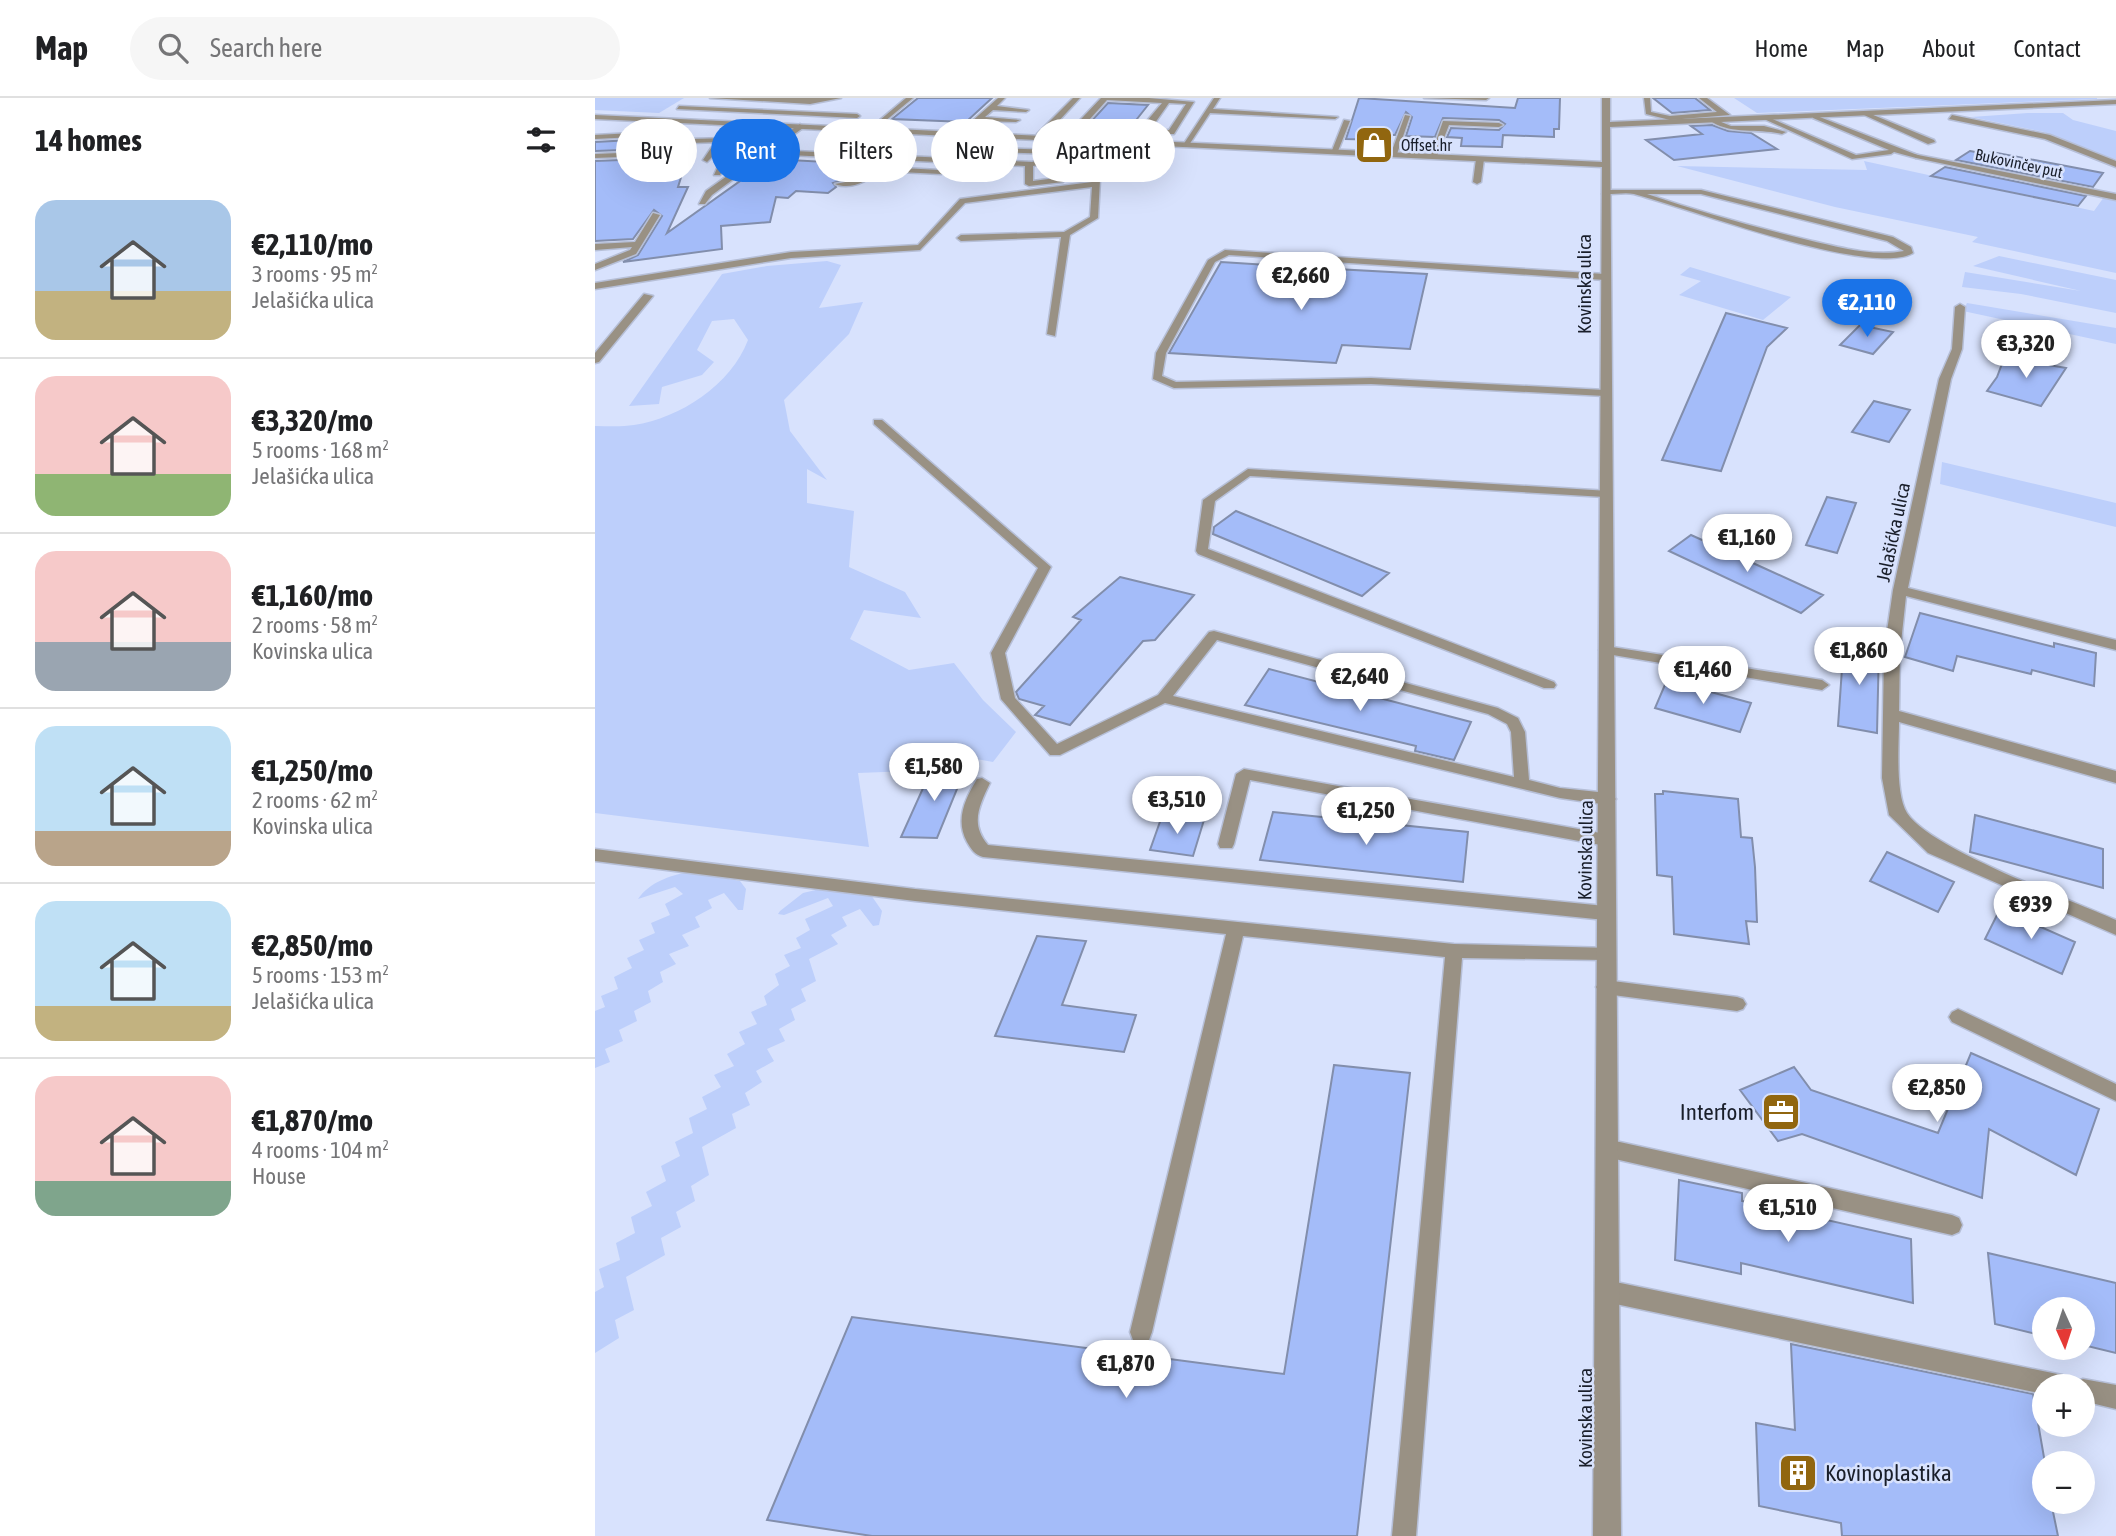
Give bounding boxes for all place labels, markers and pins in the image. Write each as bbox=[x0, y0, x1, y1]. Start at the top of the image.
shop icon: Offset.hr bbox=[1353, 124, 1395, 166]
place label: Offset.hr bbox=[1401, 136, 1452, 154]
pin: €2,660 bbox=[1244, 252, 1358, 312]
pin: €2,110 bbox=[1810, 280, 1924, 339]
pin: €3,320 bbox=[1969, 320, 2083, 380]
pin: €1,160 bbox=[1690, 514, 1804, 574]
pin: €1,860 bbox=[1802, 628, 1916, 687]
pin: €1,460 bbox=[1646, 646, 1760, 706]
pin: €2,640 bbox=[1303, 654, 1417, 713]
pin: €1,580 bbox=[877, 744, 991, 803]
pin: €3,510 bbox=[1120, 776, 1234, 836]
pin: €1,250 bbox=[1309, 788, 1423, 847]
pin: €939 bbox=[1990, 882, 2072, 941]
pin: €2,850 bbox=[1880, 1065, 1994, 1124]
office icon: Interfom bbox=[1760, 1091, 1802, 1133]
place label: Interfom bbox=[1680, 1099, 1754, 1125]
pin: €1,510 bbox=[1731, 1184, 1845, 1244]
pin: €1,870 bbox=[1069, 1340, 1183, 1400]
building icon: Kovinoplastika bbox=[1777, 1452, 1819, 1494]
place label: Kovinoplastika bbox=[1825, 1460, 1952, 1486]

